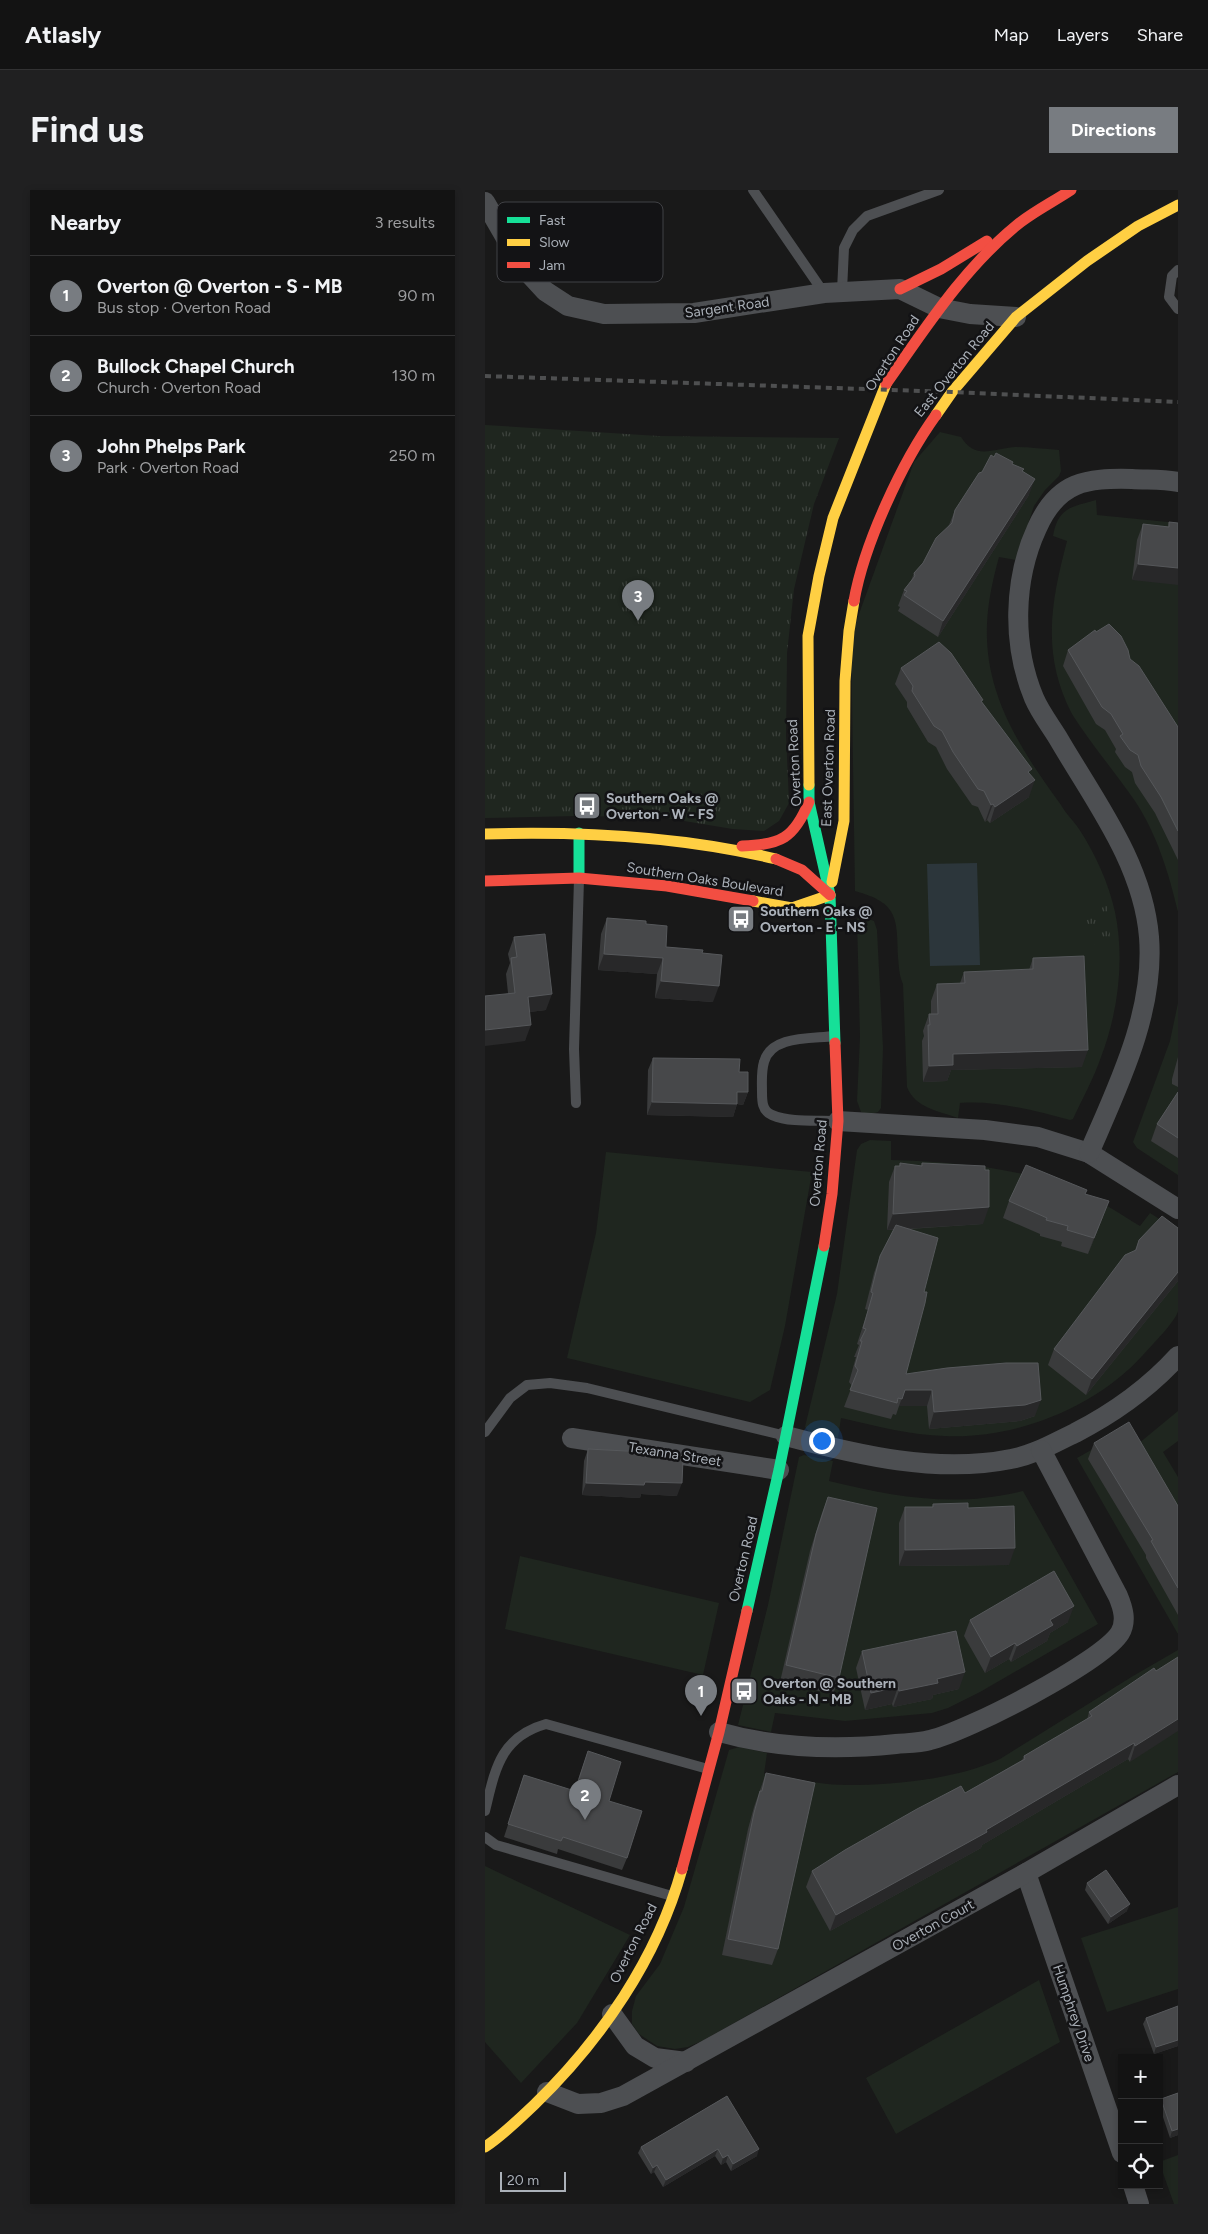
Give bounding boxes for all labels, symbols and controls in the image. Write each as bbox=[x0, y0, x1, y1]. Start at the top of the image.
text: Atlasly bbox=[25, 20, 101, 49]
text: Map bbox=[994, 24, 1029, 46]
text: Layers bbox=[1057, 24, 1109, 46]
text: Share bbox=[1137, 24, 1183, 46]
button: Directions bbox=[1049, 107, 1178, 153]
text: Find us bbox=[30, 109, 144, 151]
legend bbox=[497, 202, 663, 282]
text: Nearby bbox=[50, 210, 121, 235]
text: Fast bbox=[539, 212, 565, 229]
text: 3 results bbox=[375, 213, 435, 232]
text: Slow bbox=[539, 234, 570, 251]
text: Jam bbox=[539, 257, 565, 274]
text: Overton @ Overton - S - MB bbox=[97, 275, 342, 298]
text: 1 bbox=[63, 286, 69, 305]
text: 90 m bbox=[398, 286, 435, 305]
street label: Sargent Road bbox=[684, 293, 770, 322]
text: Bus stop · Overton Road bbox=[97, 298, 271, 317]
street label: Overton Road bbox=[862, 312, 923, 394]
street label: East Overton Road bbox=[911, 318, 998, 420]
text: Bullock Chapel Church bbox=[97, 355, 295, 378]
text: 2 bbox=[61, 366, 71, 385]
text: 130 m bbox=[392, 366, 435, 385]
text: Church · Overton Road bbox=[97, 378, 261, 397]
text: John Phelps Park bbox=[97, 435, 246, 458]
text: 3 bbox=[62, 446, 70, 465]
text: 250 m bbox=[389, 446, 435, 465]
text: Park · Overton Road bbox=[97, 458, 239, 477]
pin: 3 bbox=[622, 580, 654, 621]
street label: East Overton Road bbox=[818, 709, 839, 827]
street label: Overton Road bbox=[784, 719, 805, 807]
place label: Southern Oaks @ Overton - W - FS bbox=[606, 790, 718, 823]
bus stop icon: Southern Oaks @ Overton - W - FS bbox=[572, 791, 602, 821]
street label: Southern Oaks Boulevard bbox=[625, 859, 784, 900]
place label: Southern Oaks @ Overton - E - NS bbox=[760, 903, 872, 936]
bus stop icon: Southern Oaks @ Overton - E - NS bbox=[726, 904, 756, 934]
street label: Overton Road bbox=[806, 1119, 831, 1207]
your location bbox=[809, 1428, 835, 1454]
street label: Texanna Street bbox=[627, 1439, 722, 1470]
street label: Overton Road bbox=[725, 1515, 762, 1604]
pin: 1 bbox=[685, 1675, 717, 1716]
place label: Overton @ Southern Oaks - N - MB bbox=[763, 1675, 896, 1708]
bus stop icon: Overton @ Southern Oaks - N - MB bbox=[729, 1676, 759, 1706]
pin: 2 bbox=[569, 1779, 601, 1820]
street label: Overton Court bbox=[889, 1896, 977, 1955]
street label: Overton Road bbox=[606, 1901, 661, 1986]
street label: Humphrey Drive bbox=[1049, 1962, 1098, 2064]
map controls bbox=[1118, 2054, 1163, 2189]
button: + bbox=[1118, 2054, 1163, 2099]
button: − bbox=[1118, 2099, 1163, 2144]
button: locate bbox=[1118, 2144, 1163, 2189]
scale bar bbox=[500, 2169, 566, 2192]
text: 20 m bbox=[507, 2172, 539, 2189]

